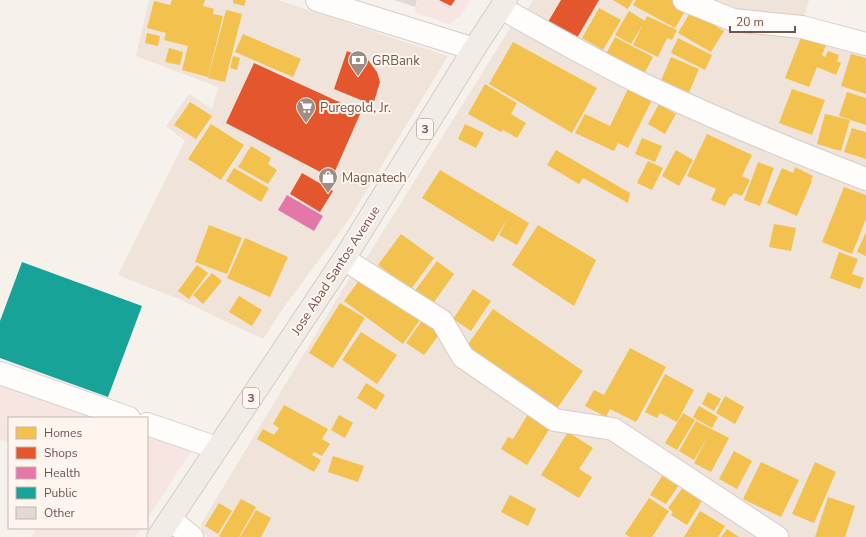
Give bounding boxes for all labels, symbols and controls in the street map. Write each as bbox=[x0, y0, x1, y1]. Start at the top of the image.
scale bar bbox=[730, 8, 795, 34]
text: 20 m bbox=[736, 14, 764, 30]
bank icon: GRBank bbox=[347, 49, 369, 77]
place label: GRBank bbox=[372, 52, 420, 70]
supermarket icon: Puregold, Jr. bbox=[295, 96, 317, 124]
place label: Puregold, Jr. bbox=[320, 99, 391, 117]
road number: 3 bbox=[417, 119, 433, 139]
shop icon: Magnatech bbox=[317, 166, 339, 194]
place label: Magnatech bbox=[342, 169, 407, 187]
street label: Jose Abad Santos Avenue bbox=[287, 202, 384, 339]
road number: 3 bbox=[243, 388, 259, 408]
legend bbox=[8, 417, 148, 529]
text: Homes bbox=[44, 425, 82, 441]
text: Shops bbox=[44, 445, 78, 461]
text: Health bbox=[44, 465, 80, 481]
text: Public bbox=[44, 485, 78, 501]
text: Other bbox=[44, 505, 76, 521]

